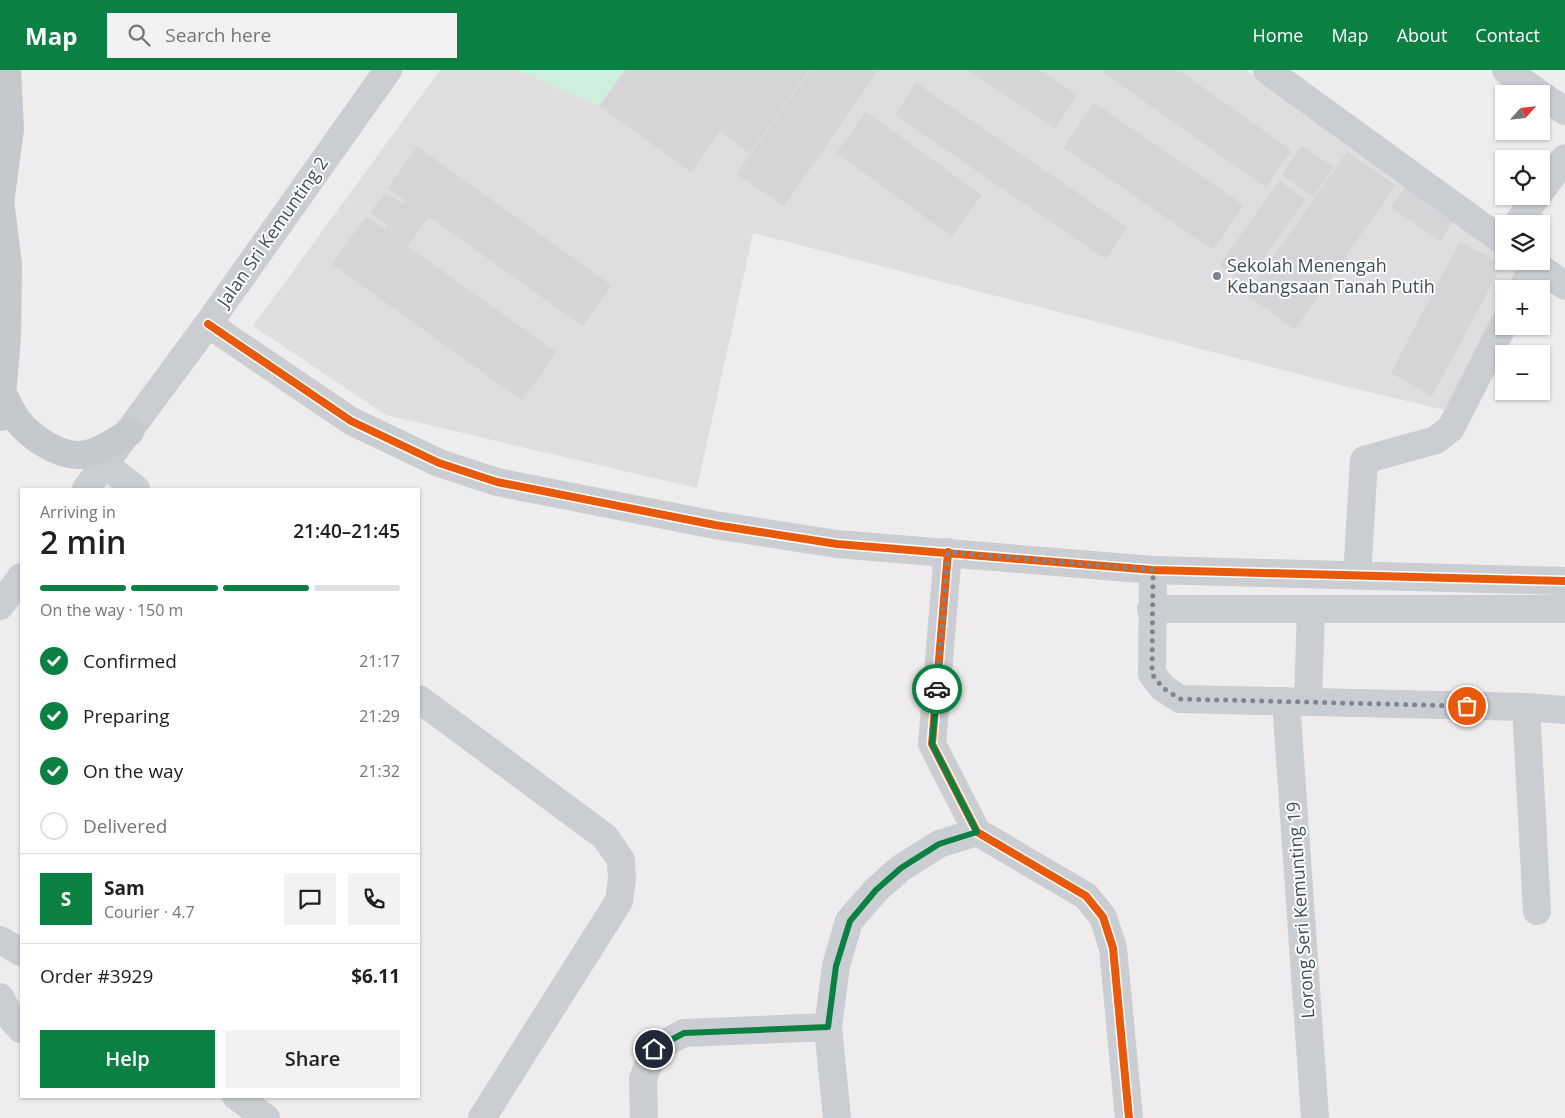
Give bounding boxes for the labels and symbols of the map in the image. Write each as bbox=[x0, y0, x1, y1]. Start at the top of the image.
north arrow bbox=[1495, 85, 1550, 140]
street label: Jalan Sri Kemunting 2 bbox=[210, 152, 333, 313]
place label: Sekolah Menengah Kebangsaan Tanah Putih bbox=[1227, 253, 1435, 298]
marker: Sekolah Menengah Kebangsaan Tanah Putih bbox=[1211, 270, 1223, 282]
courier bbox=[912, 664, 962, 714]
pin bbox=[1446, 685, 1488, 727]
street label: Lorong Seri Kemunting 19 bbox=[1280, 801, 1320, 1019]
pin bbox=[633, 1028, 675, 1070]

